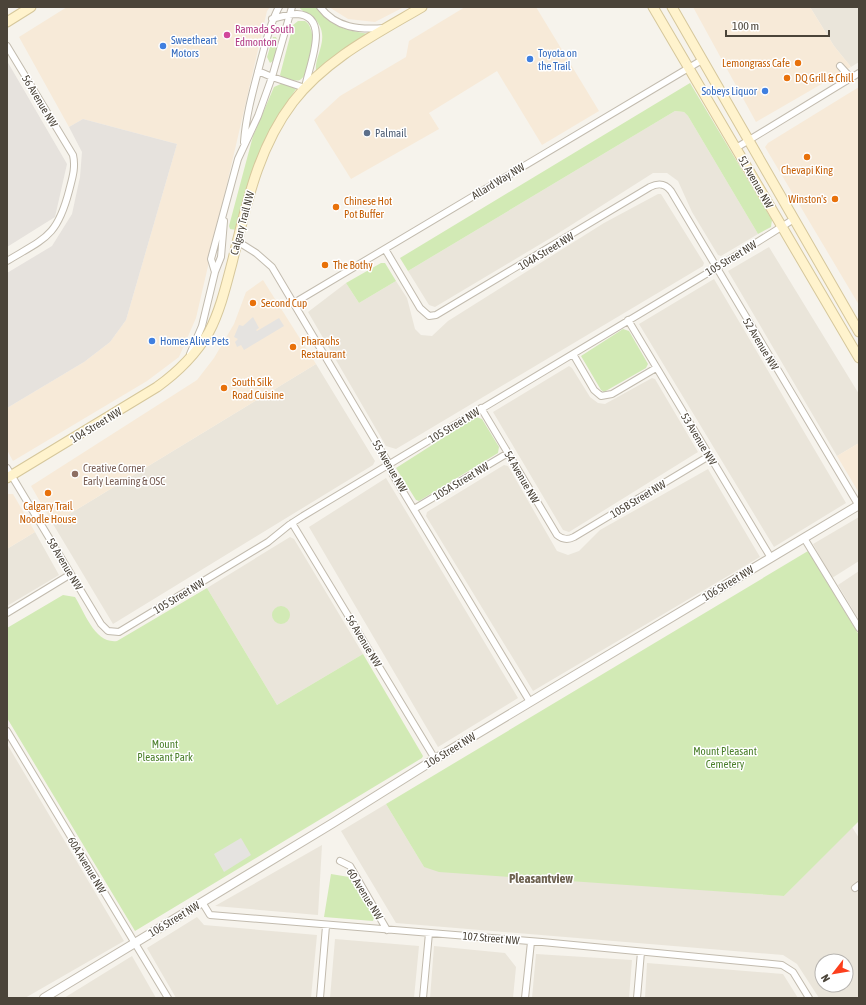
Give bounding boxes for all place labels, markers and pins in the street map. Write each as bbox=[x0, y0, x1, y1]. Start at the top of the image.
place label: Ramada South Edmonton bbox=[235, 23, 294, 48]
marker: Ramada South Edmonton bbox=[222, 30, 232, 40]
place label: Sweetheart Motors bbox=[171, 34, 217, 59]
marker: Sweetheart Motors bbox=[158, 41, 168, 51]
place label: Toyota on the Trail bbox=[538, 47, 577, 72]
marker: Toyota on the Trail bbox=[525, 54, 535, 64]
place label: Lemongrass Cafe bbox=[722, 57, 790, 69]
marker: Lemongrass Cafe bbox=[793, 58, 803, 68]
place label: DQ Grill & Chill bbox=[795, 72, 854, 84]
marker: DQ Grill & Chill bbox=[782, 73, 792, 83]
place label: Sobeys Liquor bbox=[701, 85, 758, 97]
marker: Sobeys Liquor bbox=[760, 86, 770, 96]
place label: Palmail bbox=[375, 127, 407, 139]
marker: Palmail bbox=[362, 128, 372, 138]
marker: Chevapi King bbox=[802, 152, 812, 162]
place label: Chevapi King bbox=[781, 164, 833, 176]
place label: Winston's bbox=[788, 193, 827, 205]
marker: Winston's bbox=[830, 194, 840, 204]
place label: Chinese Hot Pot Buffer bbox=[344, 195, 392, 220]
marker: Chinese Hot Pot Buffer bbox=[331, 202, 341, 212]
place label: The Bothy bbox=[333, 259, 373, 271]
marker: The Bothy bbox=[320, 260, 330, 270]
place label: Second Cup bbox=[261, 297, 307, 309]
marker: Second Cup bbox=[248, 298, 258, 308]
place label: Homes Alive Pets bbox=[160, 335, 229, 347]
place label: Pharaohs Restaurant bbox=[301, 335, 346, 360]
marker: Homes Alive Pets bbox=[147, 336, 157, 346]
marker: Pharaohs Restaurant bbox=[288, 342, 298, 352]
place label: South Silk Road Cuisine bbox=[232, 376, 284, 401]
marker: South Silk Road Cuisine bbox=[219, 383, 229, 393]
place label: Creative Corner Early Learning & OSC bbox=[83, 462, 165, 487]
marker: Creative Corner Early Learning & OSC bbox=[70, 469, 80, 479]
marker: Calgary Trail Noodle House bbox=[43, 488, 53, 498]
place label: Calgary Trail Noodle House bbox=[19, 500, 77, 525]

